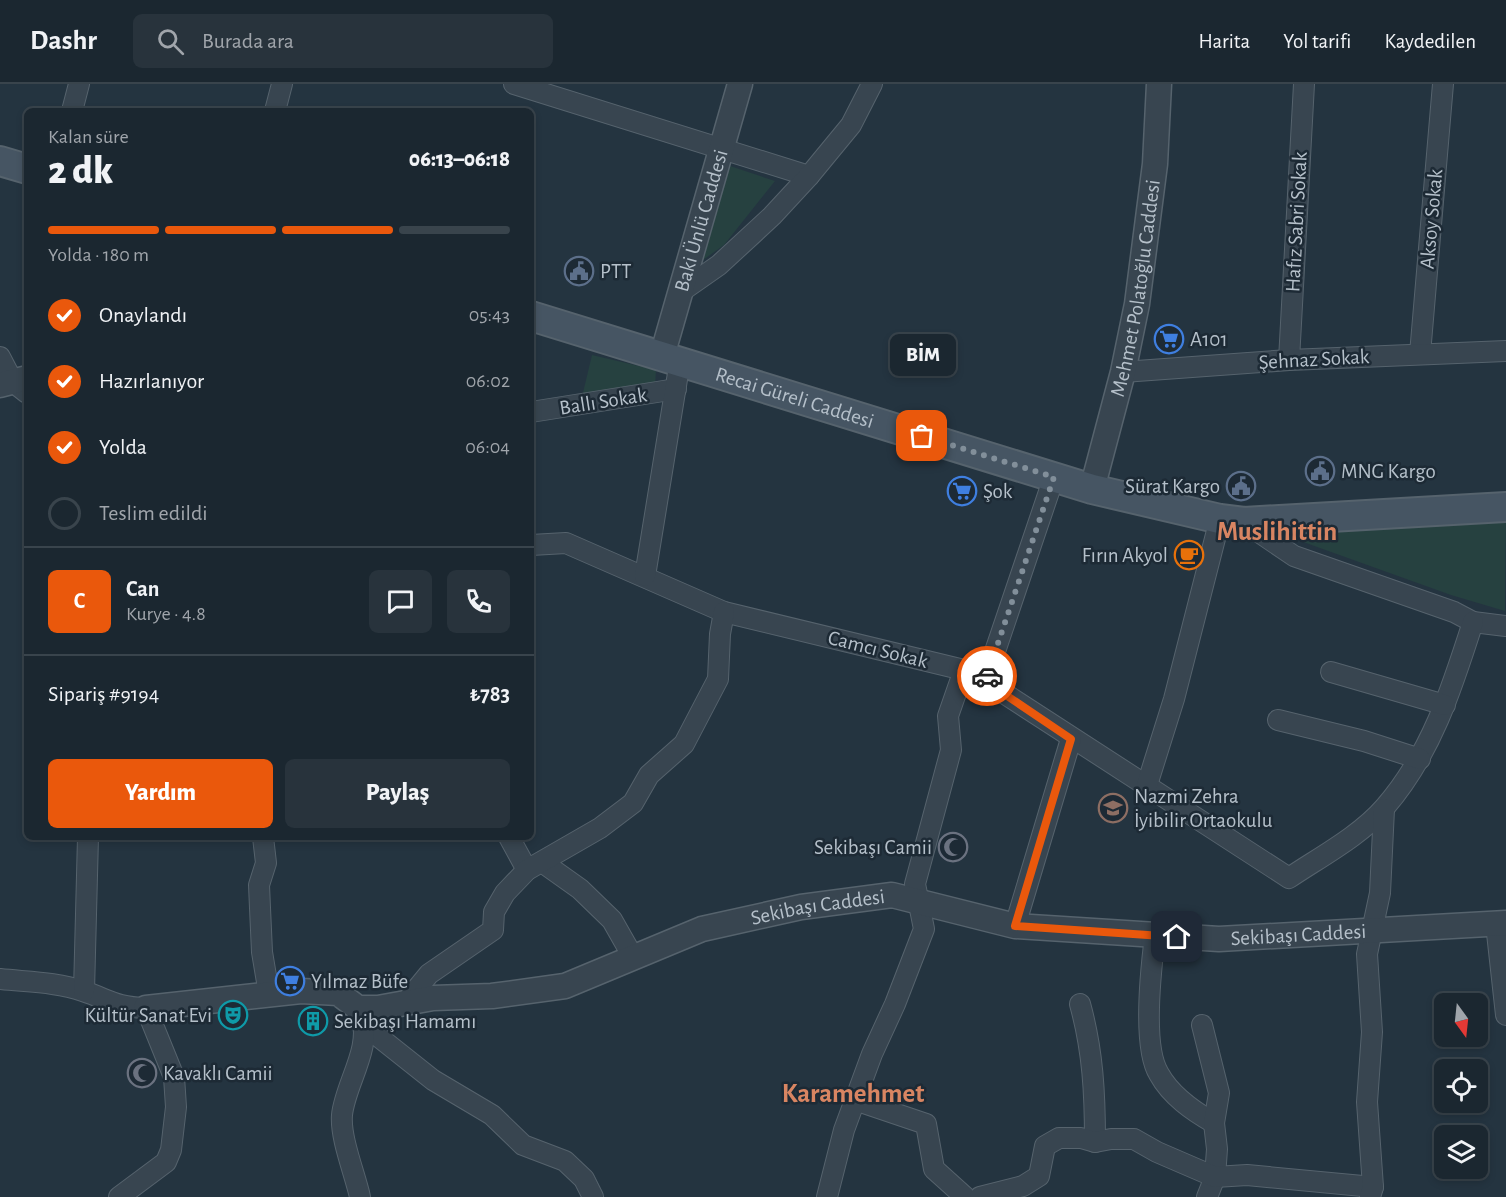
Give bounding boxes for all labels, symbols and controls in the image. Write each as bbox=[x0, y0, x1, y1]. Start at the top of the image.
search box bbox=[133, 14, 553, 68]
icon: search bbox=[154, 25, 187, 58]
text: Dashr bbox=[30, 27, 97, 55]
text: Burada ara bbox=[202, 30, 294, 52]
text: Harita bbox=[1198, 31, 1250, 52]
text: Yol tarifi bbox=[1283, 31, 1351, 52]
text: Kaydedilen bbox=[1384, 31, 1476, 52]
text: Kalan süre bbox=[48, 127, 129, 147]
street label: Baki Ünlü Caddesi bbox=[671, 147, 732, 294]
text: 06:13–06:18 bbox=[409, 148, 510, 170]
street label: Hafız Sabri Sokak bbox=[1282, 151, 1311, 293]
text: 2 dk bbox=[48, 152, 113, 191]
street label: Aksoy Sokak bbox=[1417, 168, 1446, 270]
street label: Mehmet Polatoğlu Caddesi bbox=[1107, 178, 1164, 399]
text: Yolda · 180 m bbox=[48, 245, 149, 265]
public building icon: PTT bbox=[563, 255, 595, 287]
place label: PTT bbox=[600, 261, 631, 282]
icon: check bbox=[48, 299, 81, 332]
text: Onaylandı bbox=[99, 304, 187, 326]
text: 05:43 bbox=[469, 305, 510, 325]
supermarket icon: A101 bbox=[1153, 323, 1185, 355]
place label: A101 bbox=[1190, 329, 1228, 350]
callout: BİM bbox=[889, 334, 955, 376]
text: BİM bbox=[906, 345, 940, 365]
street label: Şehnaz Sokak bbox=[1258, 346, 1370, 373]
street label: Recai Güreli Caddesi bbox=[713, 364, 876, 432]
icon: check bbox=[48, 365, 81, 398]
text: Hazırlanıyor bbox=[99, 370, 204, 392]
text: 06:02 bbox=[466, 371, 510, 391]
street label: Ballı Sokak bbox=[558, 384, 649, 419]
pin bbox=[896, 410, 947, 461]
icon: bag bbox=[905, 419, 938, 452]
icon: check bbox=[48, 431, 81, 464]
text: Yolda bbox=[99, 436, 147, 458]
text: 06:04 bbox=[465, 437, 510, 457]
public building icon: MNG Kargo bbox=[1304, 455, 1336, 487]
place label: MNG Kargo bbox=[1341, 461, 1436, 482]
public building icon: Sürat Kargo bbox=[1225, 470, 1257, 502]
supermarket icon: Şok bbox=[946, 475, 978, 507]
place label: Sürat Kargo bbox=[1125, 476, 1220, 497]
place label: Şok bbox=[983, 481, 1013, 502]
text: Teslim edildi bbox=[99, 502, 208, 524]
district label: Muslihittin bbox=[1217, 518, 1337, 545]
cafe icon: Fırın Akyol bbox=[1173, 539, 1205, 571]
place label: Fırın Akyol bbox=[1082, 545, 1168, 566]
button: chat bbox=[369, 570, 432, 633]
button: phone bbox=[447, 570, 510, 633]
text: Can bbox=[126, 578, 159, 600]
text: C bbox=[74, 590, 85, 612]
text: Kurye · 4.8 bbox=[126, 604, 206, 624]
street label: Camcı Sokak bbox=[826, 627, 930, 672]
courier bbox=[957, 646, 1017, 706]
icon: car bbox=[971, 660, 1004, 693]
text: Sipariş #9194 bbox=[48, 683, 159, 705]
text: ₺783 bbox=[470, 683, 510, 705]
button: Yardım bbox=[48, 759, 273, 828]
button: Paylaş bbox=[285, 759, 510, 828]
place label: Nazmi Zehra İyibilir Ortaokulu bbox=[1134, 786, 1273, 831]
school or university icon: Nazmi Zehra İyibilir Ortaokulu bbox=[1097, 792, 1129, 824]
mosque icon: Sekibaşı Camii bbox=[937, 831, 969, 863]
place label: Sekibaşı Camii bbox=[814, 837, 932, 858]
street label: Sekibaşı Caddesi bbox=[749, 886, 886, 929]
pin bbox=[1151, 911, 1202, 962]
icon: home bbox=[1160, 920, 1193, 953]
street label: Sekibaşı Caddesi bbox=[1230, 921, 1367, 949]
supermarket icon: Yılmaz Büfe bbox=[274, 965, 306, 997]
place label: Yılmaz Büfe bbox=[311, 971, 408, 992]
north arrow bbox=[1434, 993, 1488, 1047]
map controls bbox=[1434, 993, 1488, 1179]
theatre icon: Kültür Sanat Evi bbox=[217, 999, 249, 1031]
place label: Kültür Sanat Evi bbox=[84, 1005, 212, 1026]
building icon: Sekibaşı Hamamı bbox=[297, 1005, 329, 1037]
place label: Sekibaşı Hamamı bbox=[334, 1011, 476, 1032]
mosque icon: Kavaklı Camii bbox=[126, 1057, 158, 1089]
button: locate bbox=[1434, 1059, 1488, 1113]
place label: Kavaklı Camii bbox=[163, 1063, 273, 1084]
district label: Karamehmet bbox=[782, 1080, 924, 1107]
button: layers bbox=[1434, 1125, 1488, 1179]

